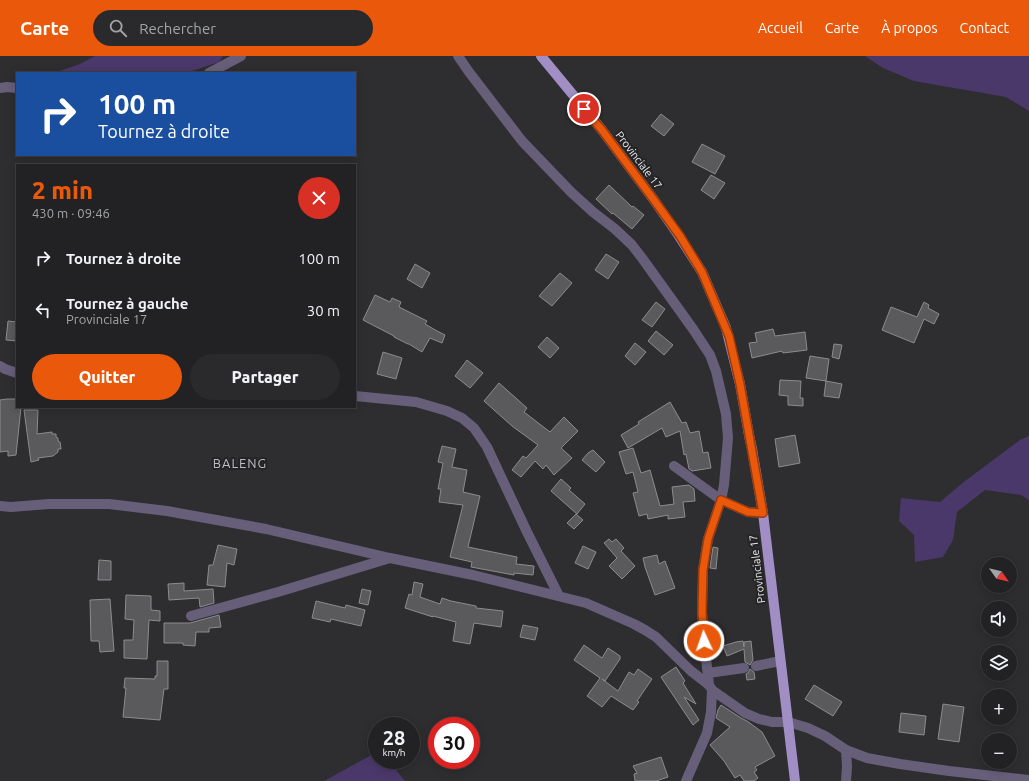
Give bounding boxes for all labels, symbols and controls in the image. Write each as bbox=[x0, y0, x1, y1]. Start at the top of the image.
search box bbox=[93, 10, 373, 46]
text: Carte bbox=[20, 17, 69, 39]
icon: search bbox=[107, 17, 129, 39]
text: Rechercher bbox=[139, 20, 216, 37]
text: Accueil bbox=[758, 20, 803, 36]
text: Carte bbox=[825, 20, 859, 36]
text: À propos bbox=[881, 20, 938, 36]
text: Contact bbox=[960, 20, 1009, 36]
icon: right bbox=[32, 88, 84, 140]
text: 100 m bbox=[98, 88, 176, 119]
pin bbox=[567, 92, 601, 126]
icon: arrive bbox=[573, 98, 595, 120]
text: Tournez à droite bbox=[98, 121, 230, 141]
street label: Provinciale 17 bbox=[614, 129, 664, 191]
text: 2 min bbox=[32, 177, 93, 204]
button: close bbox=[298, 177, 340, 219]
text: 430 m · 09:46 bbox=[32, 206, 110, 220]
icon: right bbox=[32, 247, 54, 269]
text: Tournez à droite bbox=[66, 250, 181, 267]
text: 100 m bbox=[298, 250, 340, 267]
text: Tournez à gauche bbox=[66, 295, 189, 312]
icon: left bbox=[32, 299, 54, 321]
text: 30 m bbox=[307, 302, 340, 319]
text: Provinciale 17 bbox=[66, 312, 147, 326]
button: Quitter bbox=[32, 354, 182, 400]
button: Partager bbox=[190, 354, 340, 400]
district label: BALENG bbox=[213, 456, 267, 470]
street label: Provinciale 17 bbox=[747, 534, 767, 604]
north arrow bbox=[981, 557, 1017, 593]
map controls bbox=[981, 557, 1017, 769]
button: sound bbox=[981, 601, 1017, 637]
position arrow bbox=[683, 620, 725, 662]
button: layers bbox=[981, 645, 1017, 681]
button: + bbox=[981, 689, 1017, 725]
speed limit sign: 30 bbox=[428, 717, 480, 769]
text: 28 bbox=[383, 726, 405, 749]
button: − bbox=[981, 733, 1017, 769]
text: km/h bbox=[382, 747, 406, 758]

